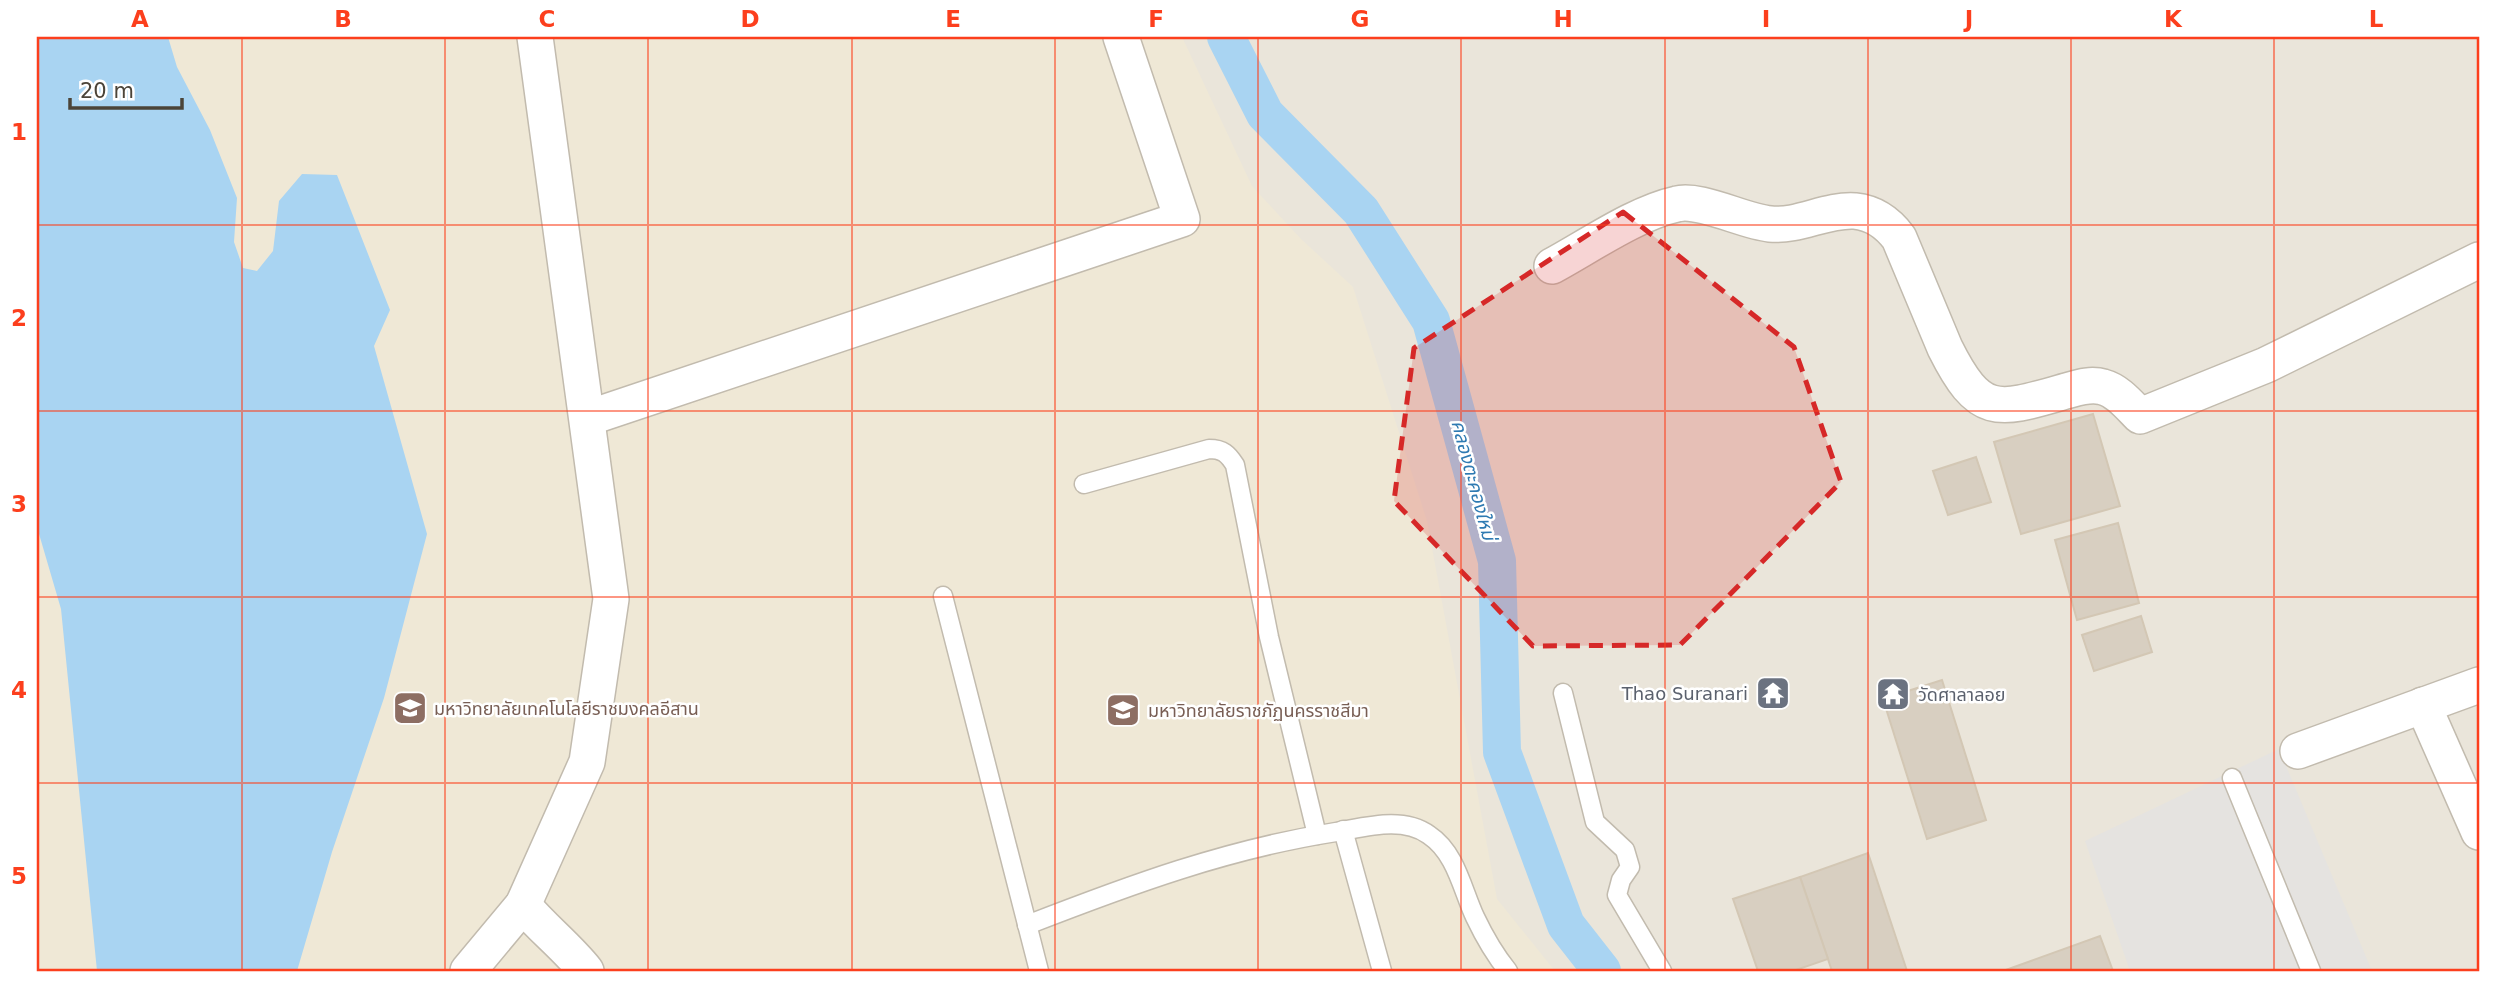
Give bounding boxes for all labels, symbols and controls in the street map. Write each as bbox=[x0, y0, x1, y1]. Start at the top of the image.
text: A bbox=[131, 6, 149, 32]
text: B bbox=[334, 6, 352, 32]
text: C bbox=[539, 6, 555, 32]
text: D bbox=[740, 6, 760, 32]
text: E bbox=[945, 6, 961, 32]
text: F bbox=[1148, 6, 1164, 32]
text: G bbox=[1351, 6, 1369, 32]
text: H bbox=[1553, 6, 1573, 32]
text: I bbox=[1762, 6, 1770, 32]
text: J bbox=[1963, 6, 1973, 32]
text: K bbox=[2164, 6, 2183, 32]
text: L bbox=[2369, 6, 2384, 32]
scale bar bbox=[70, 66, 182, 110]
text: 20 m bbox=[80, 79, 134, 103]
text: 1 bbox=[11, 119, 27, 145]
text: 2 bbox=[11, 305, 27, 331]
water label: คลองตะคองใหม่ bbox=[1447, 418, 1501, 545]
text: 3 bbox=[11, 491, 27, 517]
temple icon: Thao Suranari bbox=[1754, 674, 1792, 712]
temple icon: วัดศาลาลอย bbox=[1874, 675, 1912, 713]
text: 4 bbox=[11, 677, 27, 703]
place label: Thao Suranari bbox=[1621, 683, 1748, 704]
place label: วัดศาลาลอย bbox=[1918, 684, 2005, 705]
school or university icon: มหาวิทยาลัยเทคโนโลยีราชมงคลอีสาน bbox=[391, 689, 429, 727]
school or university icon: มหาวิทยาลัยราชภัฏนครราชสีมา bbox=[1104, 691, 1142, 729]
place label: มหาวิทยาลัยเทคโนโลยีราชมงคลอีสาน bbox=[434, 698, 699, 719]
place label: มหาวิทยาลัยราชภัฏนครราชสีมา bbox=[1148, 700, 1369, 721]
text: 5 bbox=[11, 863, 27, 889]

